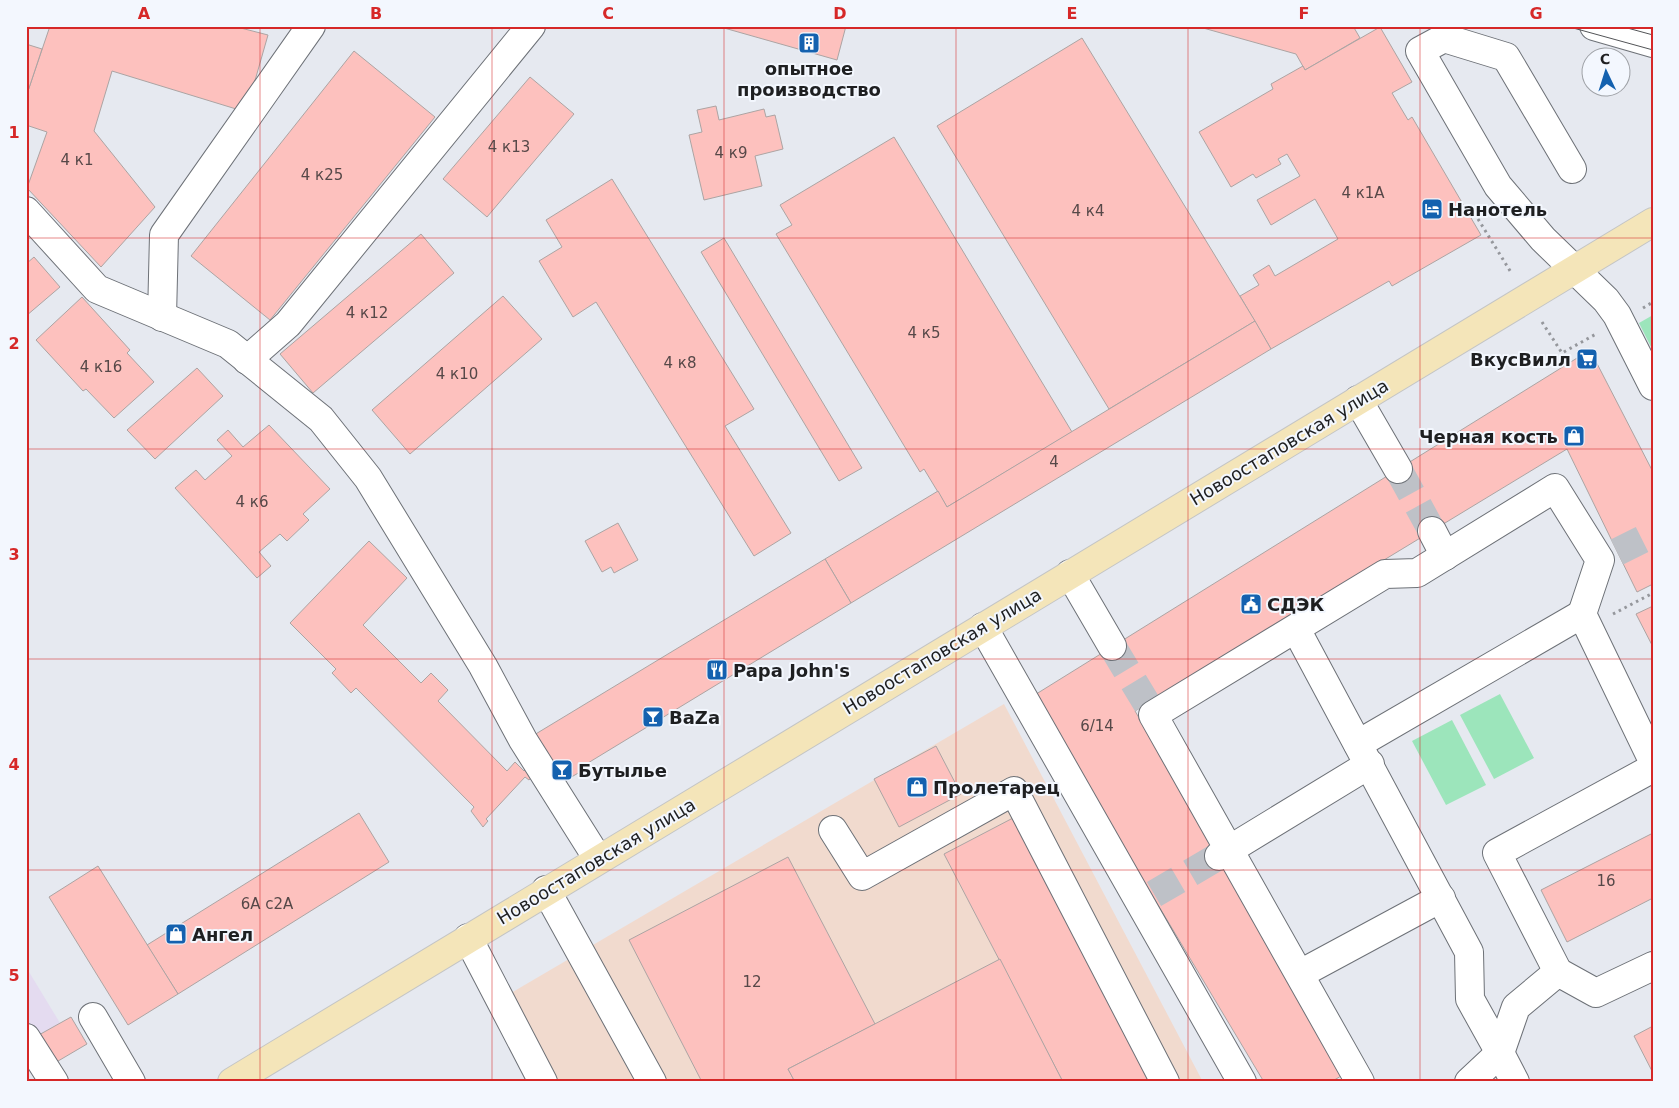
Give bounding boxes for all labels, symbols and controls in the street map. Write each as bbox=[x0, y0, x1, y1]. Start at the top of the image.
text: A bbox=[138, 4, 151, 23]
text: B bbox=[370, 4, 382, 23]
text: C bbox=[602, 4, 614, 23]
text: D bbox=[833, 4, 847, 23]
text: E bbox=[1067, 4, 1077, 23]
text: F bbox=[1299, 4, 1309, 23]
text: G bbox=[1529, 4, 1543, 23]
building icon: опытное производство bbox=[797, 31, 821, 55]
north arrow bbox=[1582, 48, 1632, 98]
text: С bbox=[1599, 51, 1611, 67]
place label: опытное производство bbox=[737, 58, 881, 100]
text: 1 bbox=[8, 123, 20, 142]
house number: 4 к13 bbox=[488, 138, 530, 156]
house number: 4 к9 bbox=[715, 144, 747, 162]
house number: 4 к1 bbox=[61, 151, 93, 169]
house number: 4 к25 bbox=[301, 166, 343, 184]
house number: 4 к1А bbox=[1341, 184, 1385, 202]
hotel icon: Нанотель bbox=[1420, 197, 1444, 221]
place label: Нанотель bbox=[1448, 199, 1547, 220]
house number: 4 к4 bbox=[1072, 202, 1104, 220]
house number: 4 к12 bbox=[346, 304, 388, 322]
house number: 4 к5 bbox=[908, 324, 940, 342]
text: 2 bbox=[8, 334, 20, 353]
supermarket icon: ВкусВилл bbox=[1575, 347, 1599, 371]
place label: ВкусВилл bbox=[1470, 349, 1571, 370]
house number: 4 к8 bbox=[664, 354, 696, 372]
house number: 4 к16 bbox=[80, 358, 122, 376]
house number: 4 к10 bbox=[436, 365, 478, 383]
street label: Новоостаповская улица bbox=[1186, 374, 1392, 510]
shop icon: Черная кость bbox=[1562, 424, 1586, 448]
place label: Черная кость bbox=[1419, 426, 1558, 447]
house number: 4 bbox=[1049, 453, 1059, 471]
house number: 4 к6 bbox=[236, 493, 268, 511]
text: 3 bbox=[8, 545, 20, 564]
street label: Новоостаповская улица bbox=[839, 583, 1045, 719]
public building icon: СДЭК bbox=[1239, 592, 1263, 616]
place label: СДЭК bbox=[1267, 594, 1324, 615]
restaurant icon: Papa John's bbox=[705, 658, 729, 682]
place label: Papa John's bbox=[733, 660, 850, 681]
bar icon: BaZa bbox=[641, 705, 665, 729]
place label: BaZa bbox=[669, 707, 720, 728]
house number: 6/14 bbox=[1080, 717, 1114, 735]
text: 4 bbox=[8, 755, 20, 774]
bar icon: Бутылье bbox=[550, 758, 574, 782]
place label: Бутылье bbox=[578, 760, 667, 781]
shop icon: Пролетарец bbox=[905, 775, 929, 799]
place label: Пролетарец bbox=[933, 777, 1060, 798]
street label: Новоостаповская улица bbox=[493, 793, 699, 929]
house number: 16 bbox=[1596, 872, 1616, 890]
house number: 6А с2А bbox=[241, 895, 294, 913]
shop icon: Ангел bbox=[164, 922, 188, 946]
place label: Ангел bbox=[192, 924, 253, 945]
text: 5 bbox=[8, 966, 20, 985]
house number: 12 bbox=[742, 973, 762, 991]

